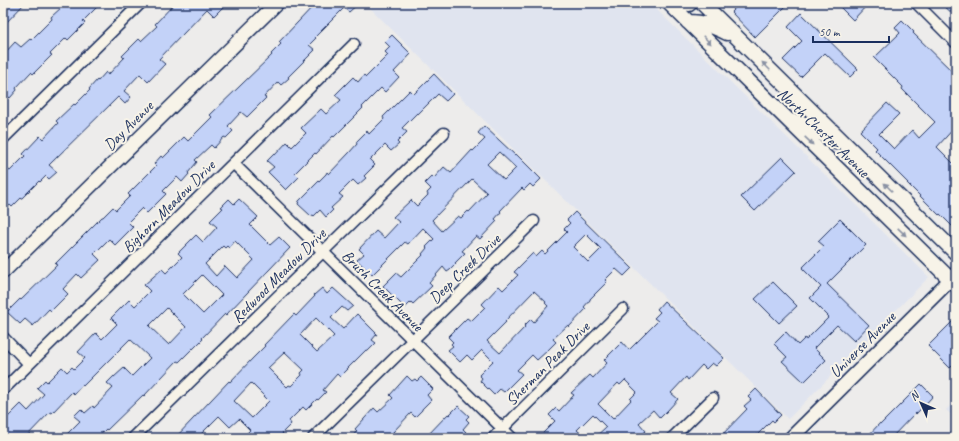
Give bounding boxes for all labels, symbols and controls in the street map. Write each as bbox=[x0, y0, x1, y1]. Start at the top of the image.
scale bar bbox=[813, 18, 889, 44]
text: 50 m bbox=[819, 24, 841, 40]
one-way arrow bbox=[702, 35, 712, 45]
one-way arrow bbox=[761, 61, 771, 71]
street label: North Chester Avenue bbox=[773, 84, 875, 183]
street label: Day Avenue bbox=[100, 95, 159, 155]
one-way arrow bbox=[804, 137, 814, 146]
street label: Bighorn Meadow Drive bbox=[118, 155, 221, 257]
one-way arrow bbox=[883, 182, 893, 192]
street label: Redwood Meadow Drive bbox=[227, 223, 331, 327]
one-way arrow bbox=[897, 227, 907, 237]
street label: Deep Creek Drive bbox=[425, 228, 506, 308]
street label: Brush Creek Avenue bbox=[337, 246, 428, 337]
street label: Universe Avenue bbox=[825, 306, 901, 382]
street label: Sherman Peak Drive bbox=[501, 316, 595, 410]
north arrow bbox=[901, 383, 941, 423]
text: N bbox=[907, 387, 923, 403]

